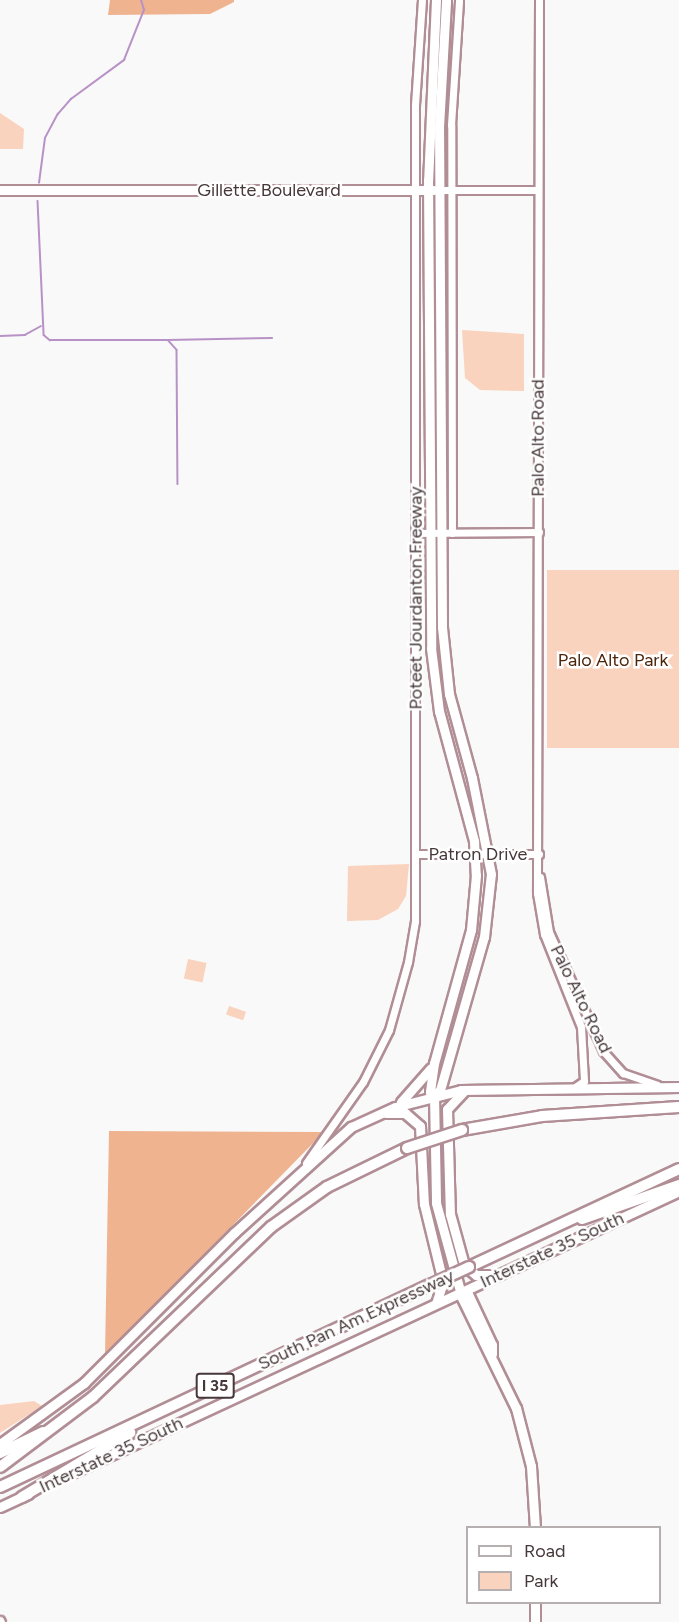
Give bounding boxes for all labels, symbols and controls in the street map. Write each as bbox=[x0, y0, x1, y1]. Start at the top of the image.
street label: Gillette Boulevard bbox=[197, 179, 341, 201]
street label: Palo Alto Road bbox=[527, 379, 549, 497]
street label: Poteet Jourdanton Freeway bbox=[405, 486, 427, 710]
park label: Palo Alto Park bbox=[558, 649, 668, 671]
street label: Patron Drive bbox=[429, 843, 527, 865]
street label: Palo Alto Road bbox=[546, 941, 616, 1057]
street label: Interstate 35 South bbox=[477, 1207, 627, 1293]
street label: South Pan Am Expressway bbox=[255, 1265, 457, 1375]
road number: I 35 bbox=[196, 1373, 234, 1399]
street label: Interstate 35 South bbox=[36, 1412, 186, 1498]
legend bbox=[466, 1526, 661, 1604]
text: Road bbox=[524, 1540, 565, 1562]
text: Park bbox=[524, 1570, 558, 1592]

